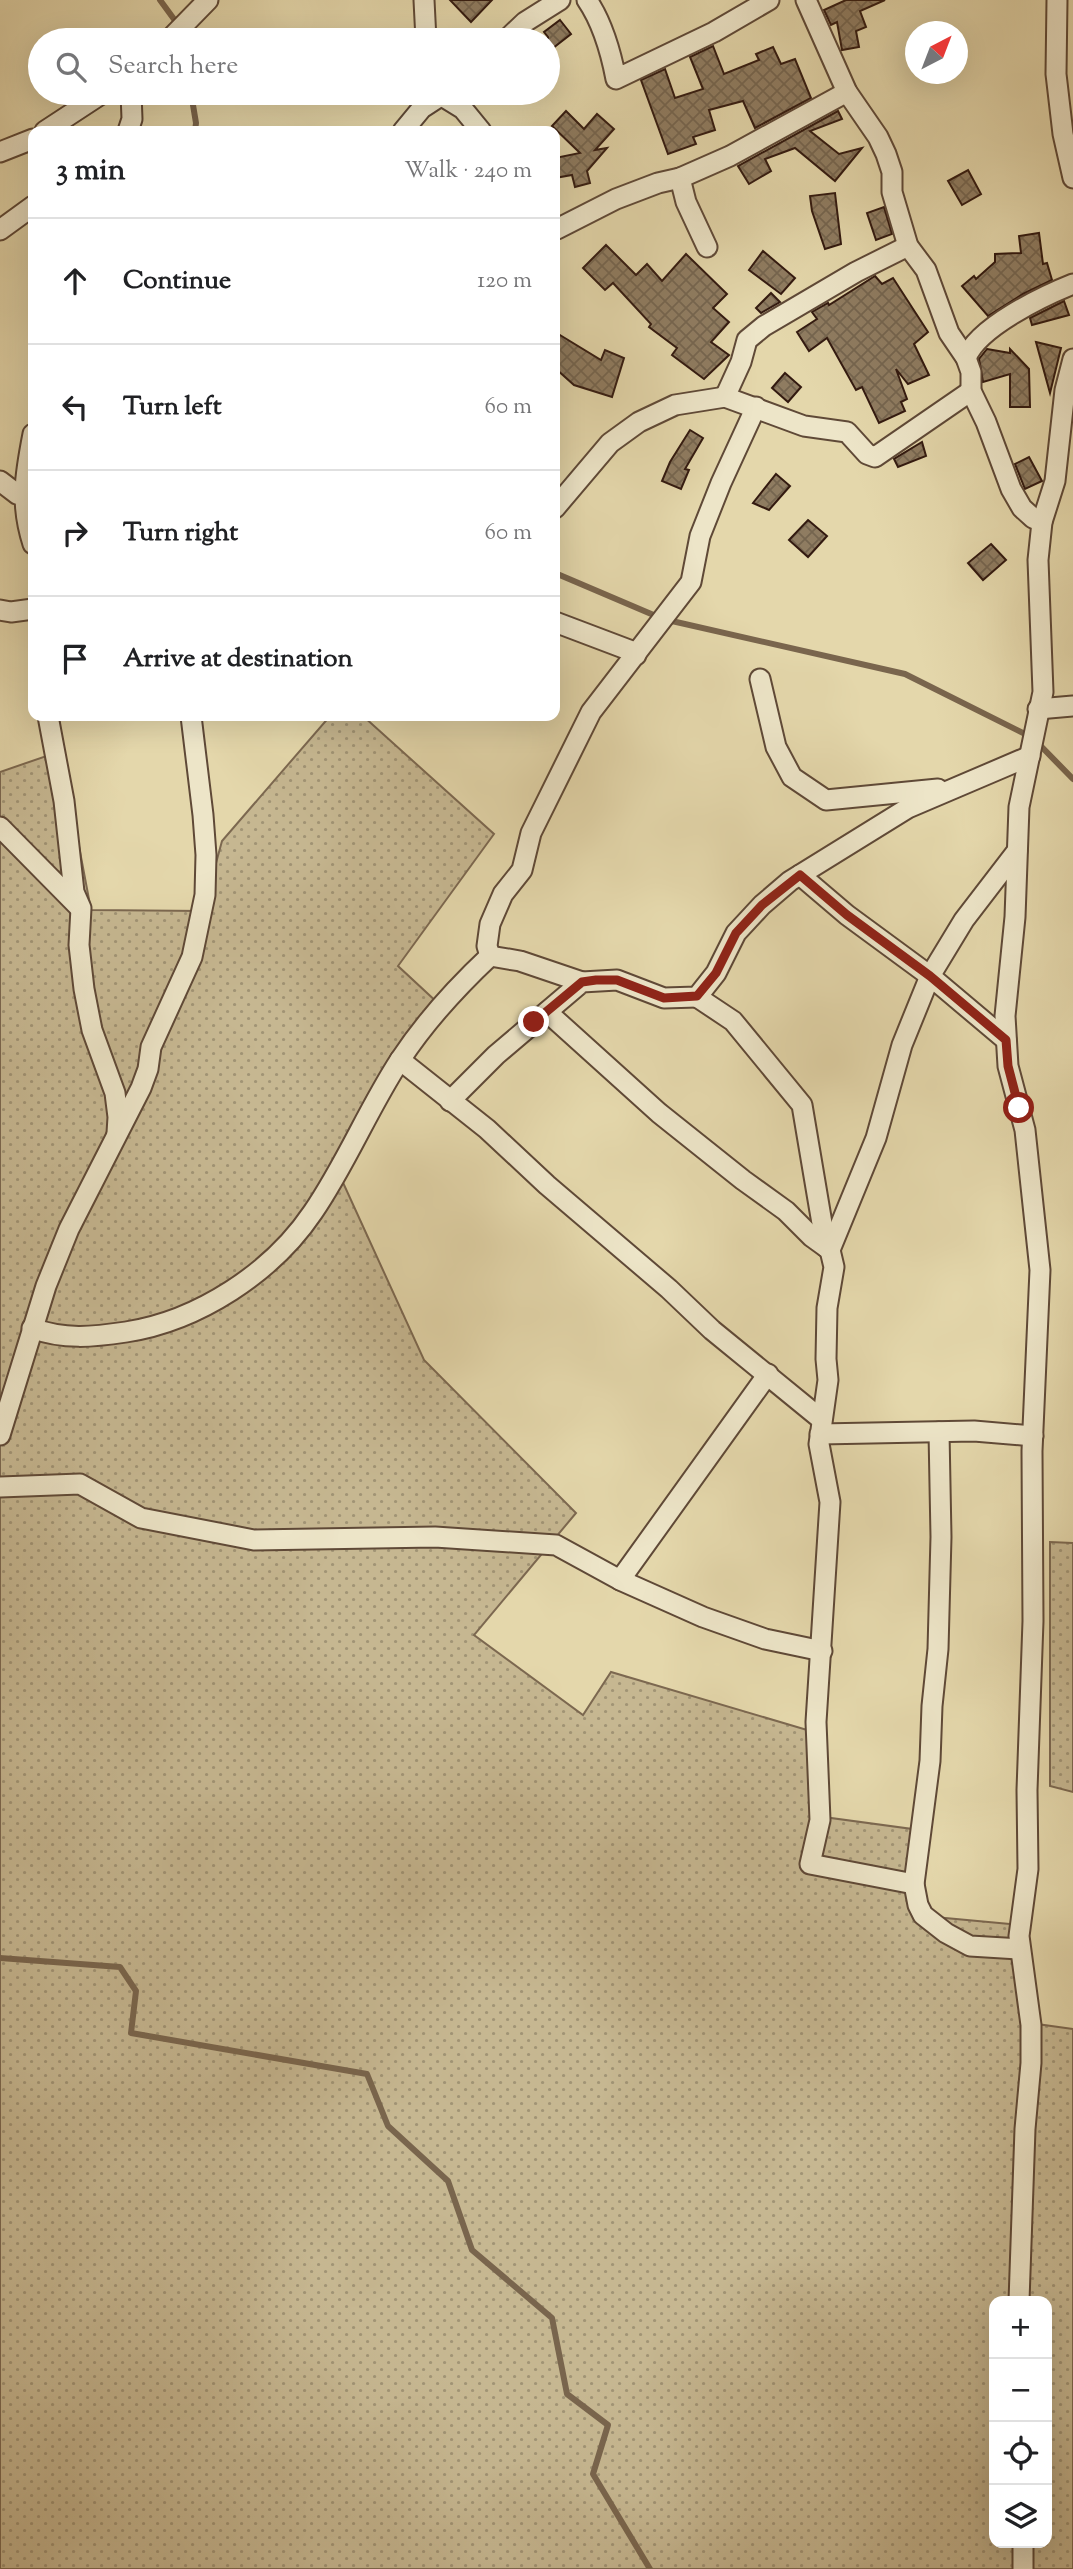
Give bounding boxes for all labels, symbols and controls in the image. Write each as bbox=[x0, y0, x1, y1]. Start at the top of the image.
north arrow bbox=[905, 21, 968, 84]
search box bbox=[28, 28, 560, 105]
icon: search bbox=[52, 48, 90, 86]
text: Search here bbox=[108, 48, 238, 85]
text: 3 min bbox=[56, 150, 126, 193]
text: Walk · 240 m bbox=[404, 155, 532, 188]
icon: ahead bbox=[56, 262, 94, 300]
text: Continue bbox=[123, 263, 231, 300]
text: 120 m bbox=[477, 265, 532, 298]
icon: left bbox=[56, 388, 94, 426]
text: Turn left bbox=[123, 389, 222, 426]
text: 60 m bbox=[484, 391, 532, 424]
icon: right bbox=[56, 514, 94, 552]
text: Turn right bbox=[123, 515, 238, 552]
text: 60 m bbox=[484, 517, 532, 550]
icon: arrive bbox=[56, 640, 94, 678]
text: Arrive at destination bbox=[123, 641, 353, 678]
route end bbox=[518, 1006, 549, 1037]
route start bbox=[1003, 1092, 1034, 1123]
map controls bbox=[989, 2296, 1052, 2548]
button: + bbox=[989, 2296, 1052, 2359]
button: − bbox=[989, 2359, 1052, 2422]
button: locate bbox=[989, 2422, 1052, 2485]
button: layers bbox=[989, 2485, 1052, 2548]

